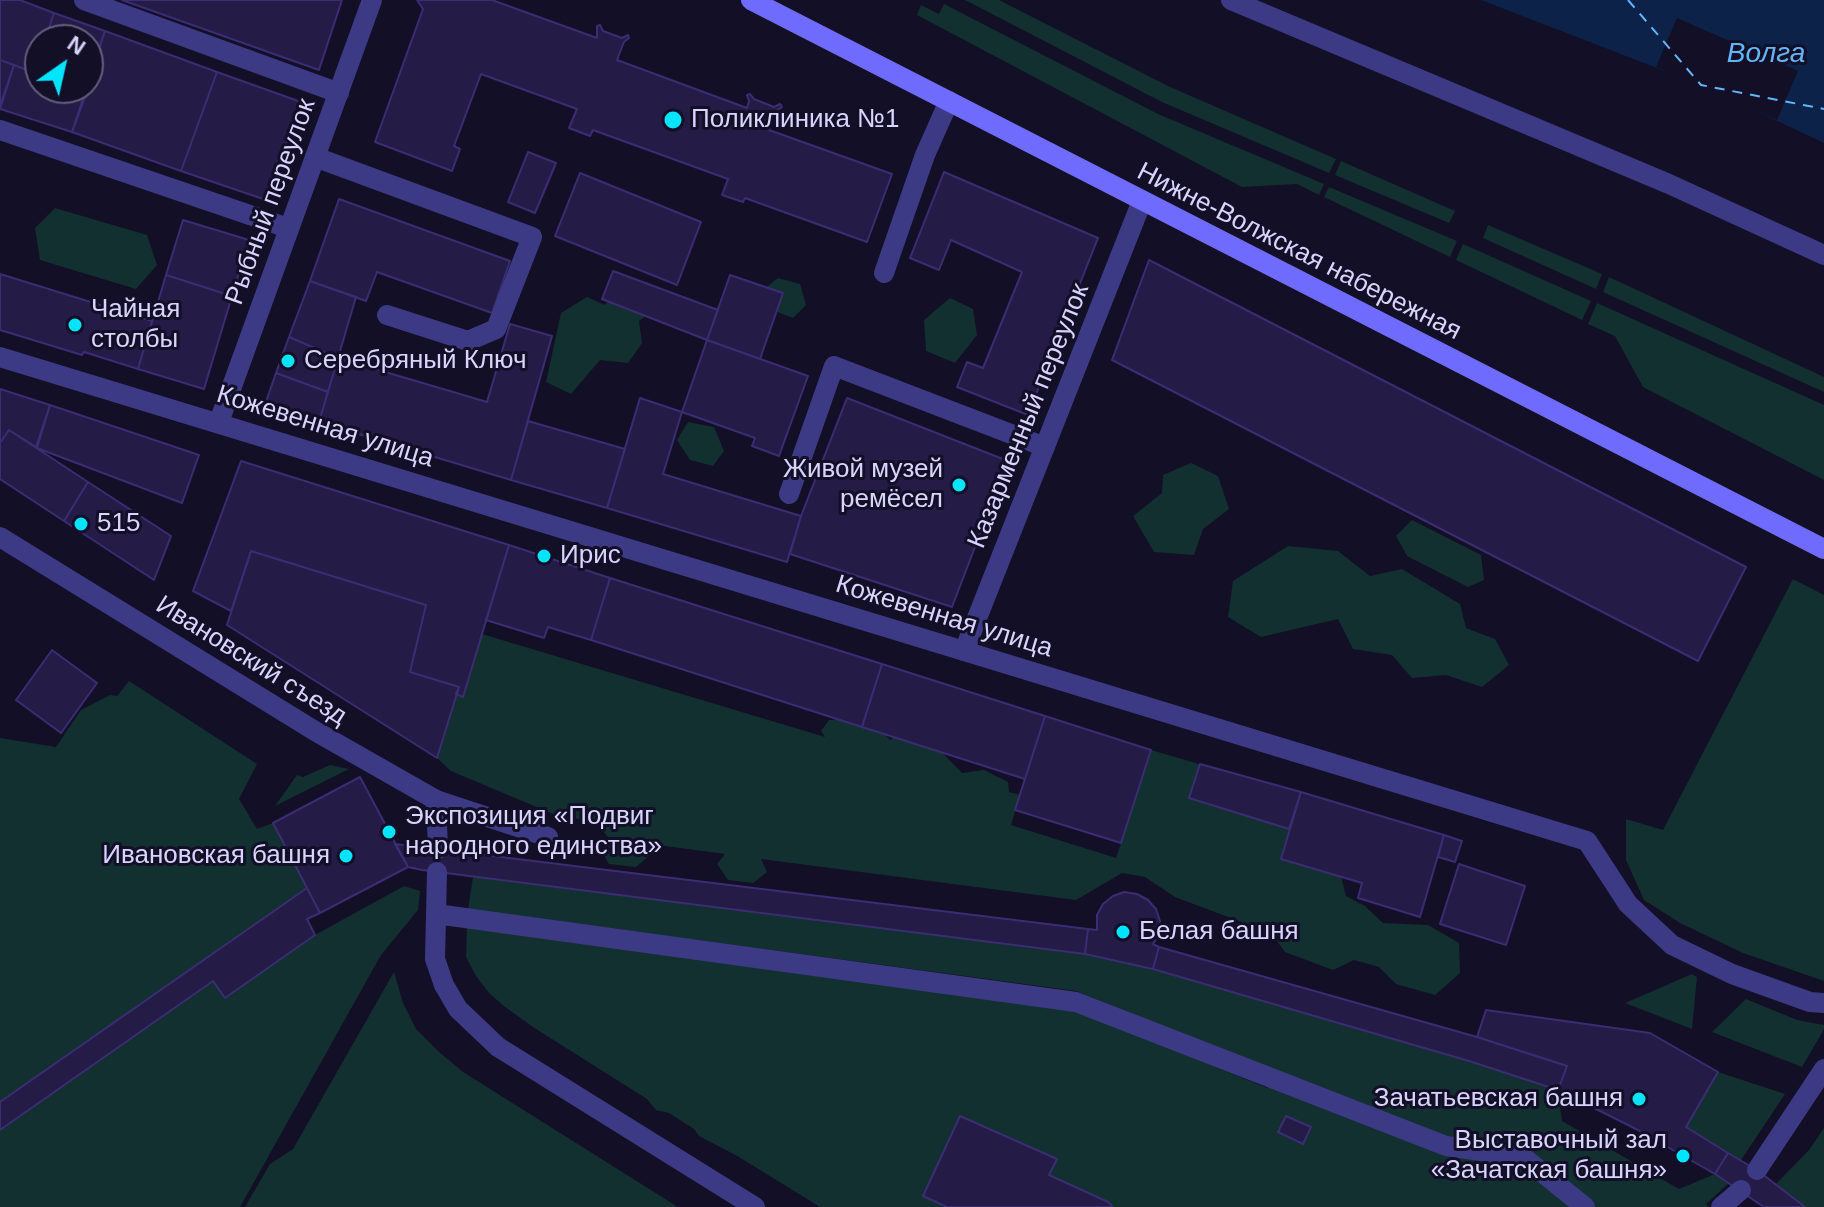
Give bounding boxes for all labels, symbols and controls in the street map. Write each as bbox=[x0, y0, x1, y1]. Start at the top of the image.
north arrow bbox=[24, 24, 104, 104]
text: N bbox=[63, 31, 90, 60]
water label: Волга bbox=[1727, 37, 1805, 71]
street label: Рыбный переулок bbox=[219, 95, 323, 309]
place label: Поликлиника №1 bbox=[691, 104, 899, 136]
marker: Поликлиника №1 bbox=[662, 109, 684, 131]
street label: Нижне-Волжская набережная bbox=[1132, 157, 1466, 347]
street label: Казарменный переулок bbox=[962, 279, 1096, 553]
place label: Чайная столбы bbox=[91, 294, 180, 356]
marker: Чайная столбы bbox=[66, 316, 84, 334]
place label: Серебряный Ключ bbox=[304, 345, 527, 377]
marker: Серебряный Ключ bbox=[279, 352, 297, 370]
street label: Кожевенная улица bbox=[213, 379, 437, 475]
place label: Живой музей ремёсел bbox=[783, 454, 943, 516]
marker: Живой музей ремёсел bbox=[950, 476, 968, 494]
place label: 515 bbox=[97, 508, 140, 540]
marker: 515 bbox=[72, 515, 90, 533]
place label: Ирис bbox=[560, 540, 621, 572]
marker: Ирис bbox=[535, 547, 553, 565]
street label: Кожевенная улица bbox=[832, 569, 1056, 665]
street label: Ивановский съезд bbox=[150, 590, 352, 732]
place label: Экспозиция «Подвиг народного единства» bbox=[405, 801, 662, 862]
marker: Экспозиция «Подвиг народного единства» bbox=[380, 823, 398, 841]
place label: Ивановская башня bbox=[102, 840, 330, 872]
marker: Ивановская башня bbox=[337, 847, 355, 865]
place label: Белая башня bbox=[1139, 916, 1299, 948]
marker: Белая башня bbox=[1114, 923, 1132, 941]
place label: Зачатьевская башня bbox=[1374, 1083, 1623, 1115]
marker: Зачатьевская башня bbox=[1630, 1090, 1648, 1108]
place label: Выставочный зал «Зачатская башня» bbox=[1431, 1125, 1667, 1186]
marker: Выставочный зал «Зачатская башня» bbox=[1674, 1147, 1692, 1165]

